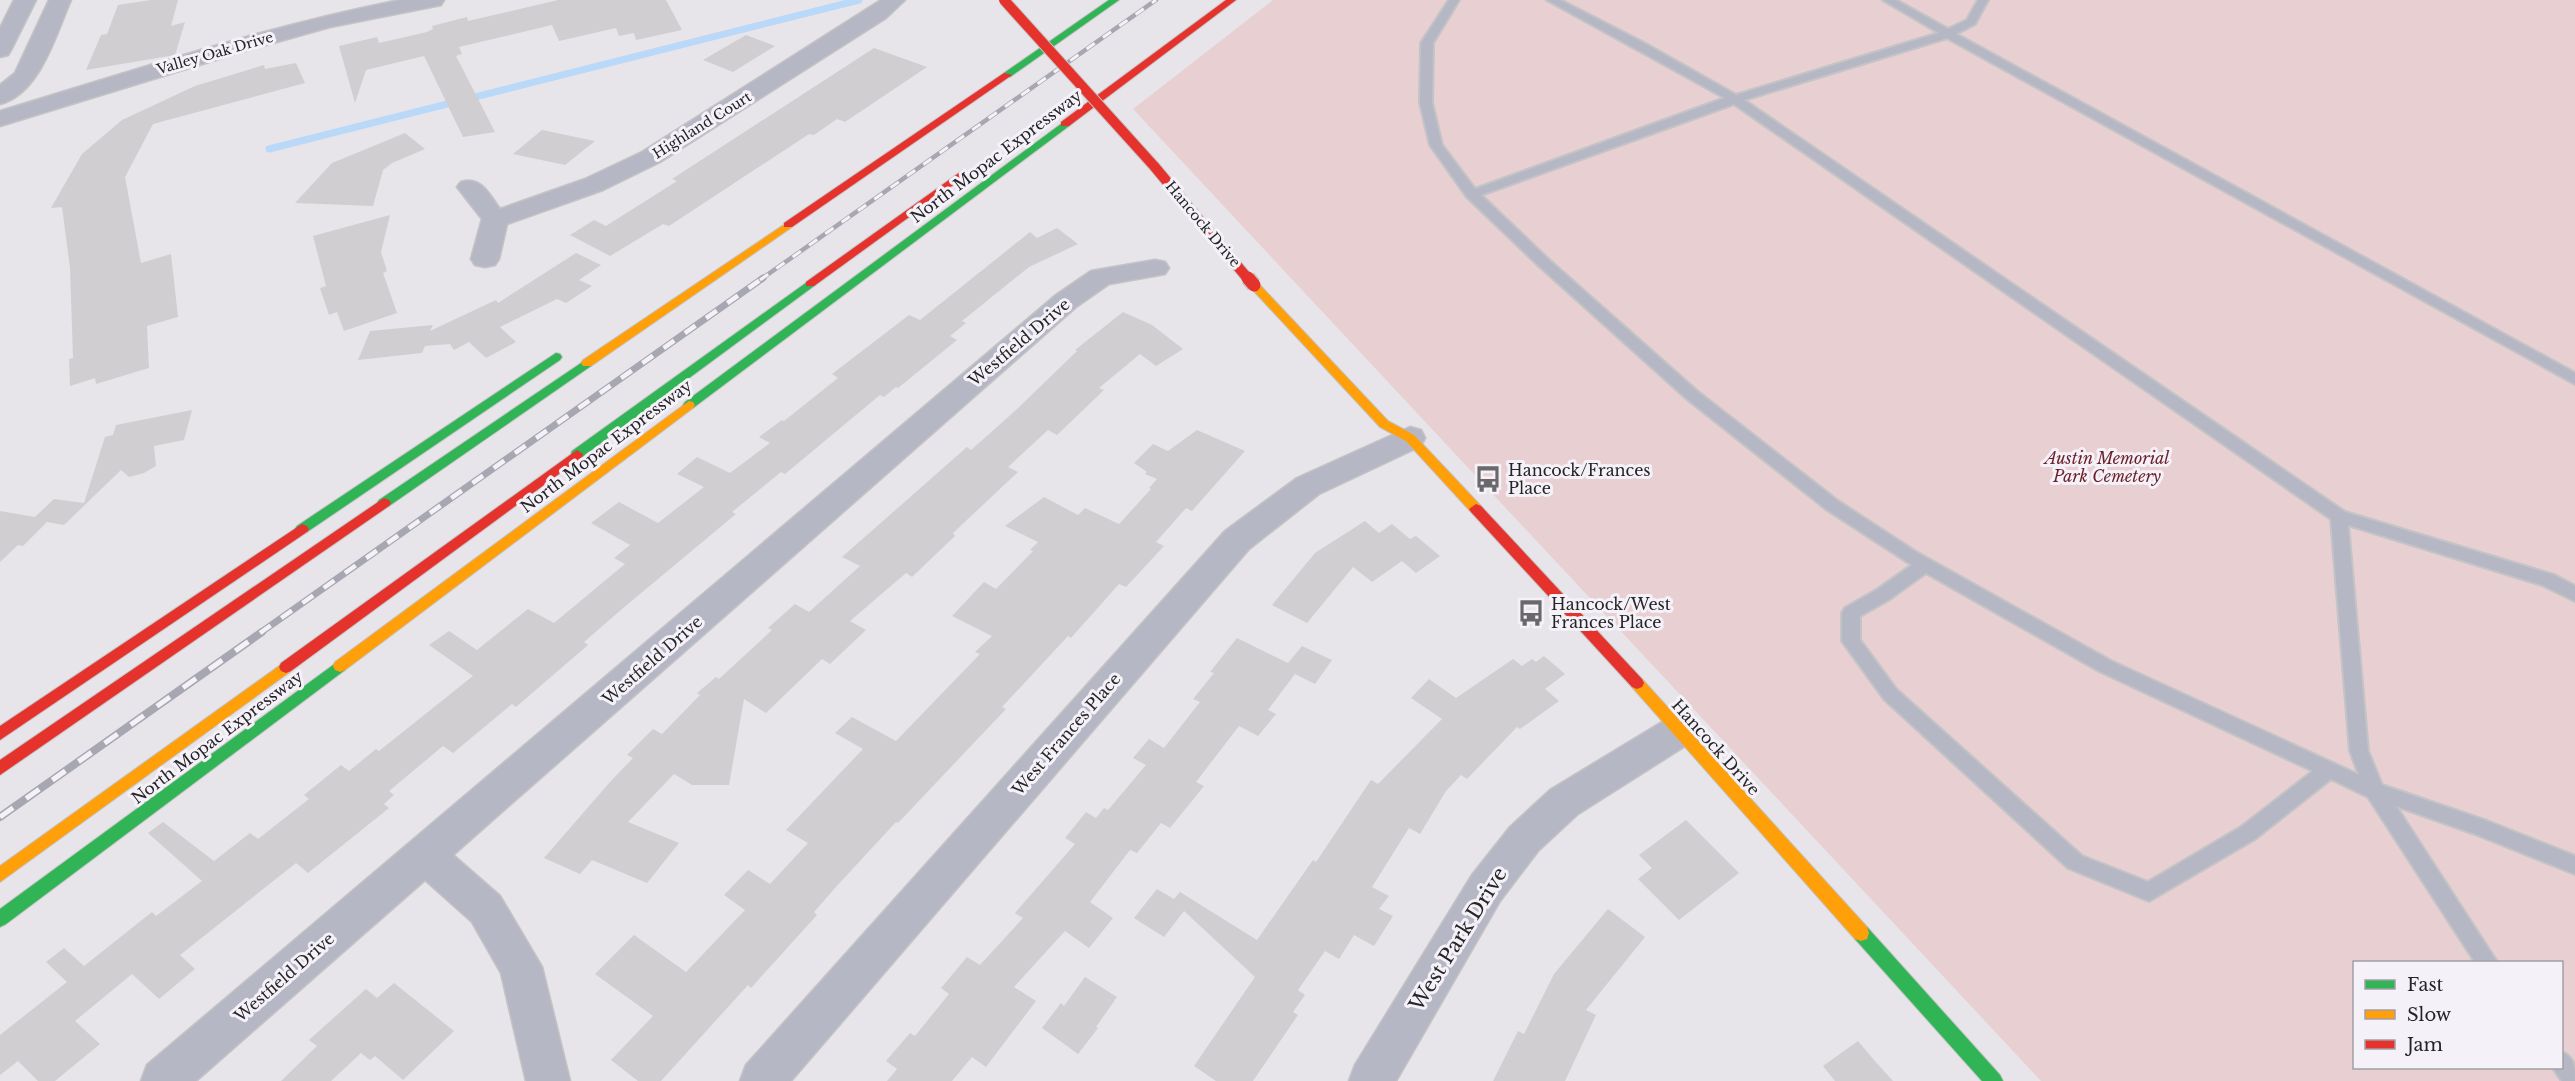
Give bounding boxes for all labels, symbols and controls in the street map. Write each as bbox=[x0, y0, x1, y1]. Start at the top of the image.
street label: Valley Oak Drive bbox=[154, 28, 275, 78]
street label: North Mopac Expressway bbox=[906, 84, 1086, 227]
street label: Highland Court bbox=[649, 87, 755, 163]
street label: Hancock Drive bbox=[1162, 177, 1244, 271]
street label: Westfield Drive bbox=[964, 294, 1074, 391]
street label: North Mopac Expressway bbox=[516, 374, 696, 517]
park label: Austin Memorial Park Cemetery bbox=[2043, 448, 2170, 486]
place label: Hancock/Frances Place bbox=[1508, 460, 1651, 498]
bus stop icon: Hancock/Frances Place bbox=[1473, 464, 1503, 494]
place label: Hancock/West Frances Place bbox=[1551, 594, 1671, 632]
bus stop icon: Hancock/West Frances Place bbox=[1516, 598, 1546, 628]
street label: Westfield Drive bbox=[597, 611, 706, 710]
street label: North Mopac Expressway bbox=[127, 665, 307, 808]
street label: West Frances Place bbox=[1007, 669, 1124, 800]
street label: Hancock Drive bbox=[1668, 695, 1764, 799]
street label: West Park Drive bbox=[1404, 863, 1512, 1016]
street label: Westfield Drive bbox=[229, 928, 338, 1027]
legend bbox=[2353, 961, 2563, 1069]
text: Fast bbox=[2407, 974, 2444, 996]
text: Slow bbox=[2407, 1004, 2452, 1026]
text: Jam bbox=[2405, 1034, 2443, 1056]

